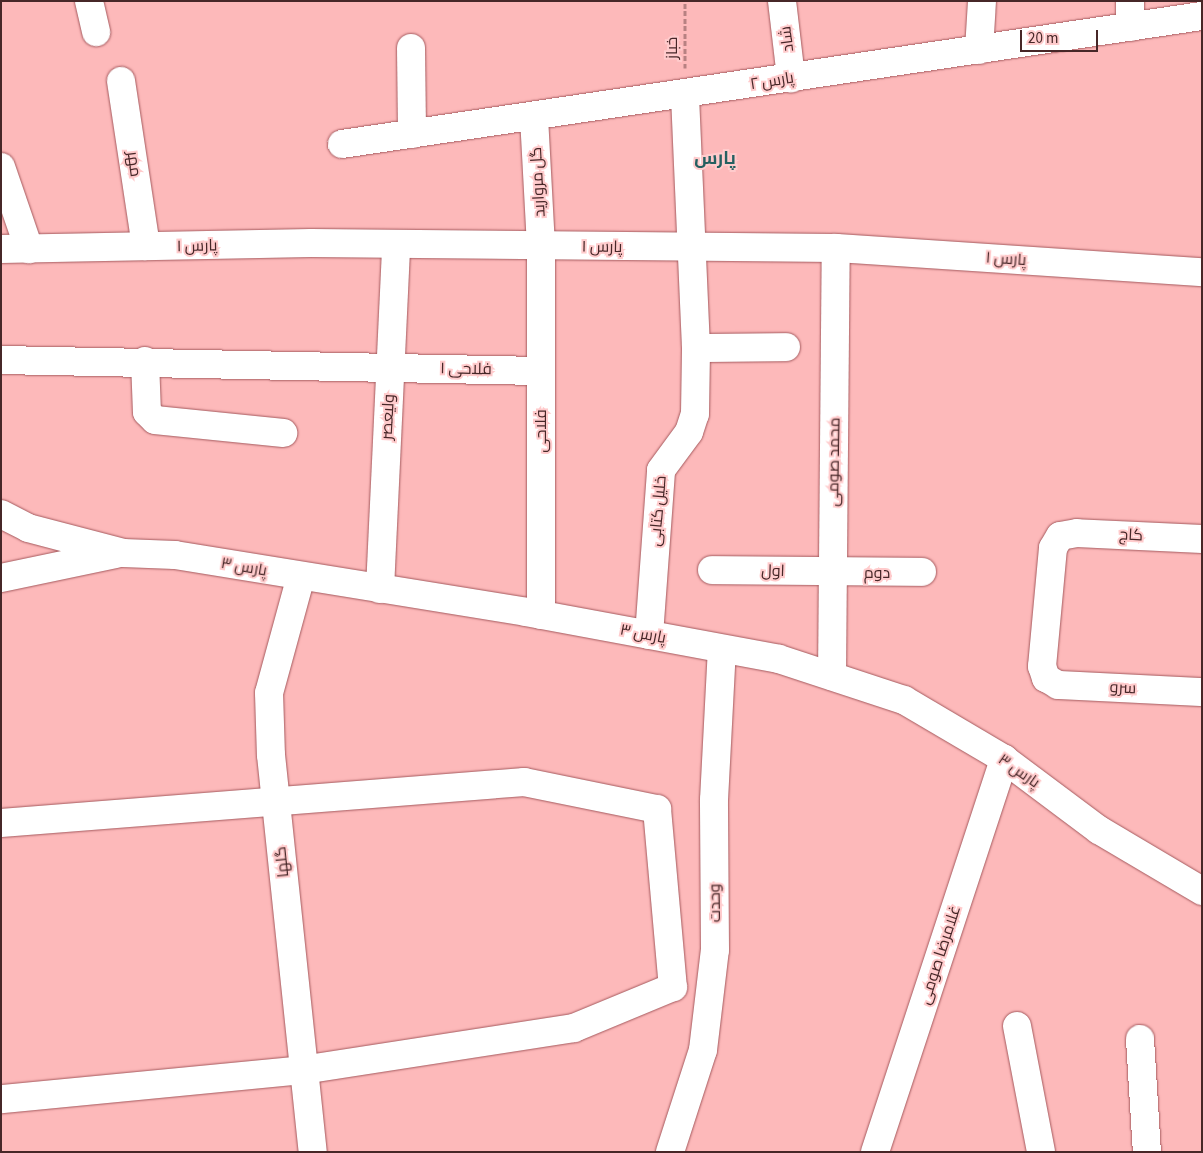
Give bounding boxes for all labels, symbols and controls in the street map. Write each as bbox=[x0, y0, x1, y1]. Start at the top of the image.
scale bar bbox=[1023, 20, 1100, 52]
street label: شاد bbox=[776, 25, 798, 53]
text: 20 m bbox=[1028, 28, 1058, 49]
street label: خباز bbox=[662, 37, 682, 59]
street label: پارس ۲ bbox=[749, 68, 795, 94]
street label: گل مروارید bbox=[527, 146, 549, 218]
district label: پارس bbox=[694, 148, 736, 170]
street label: مهر bbox=[123, 150, 145, 178]
street label: پارس ۱ bbox=[176, 236, 218, 256]
street label: پارس ۱ bbox=[581, 237, 623, 257]
street label: پارس ۱ bbox=[985, 248, 1027, 270]
street label: فلاحی ۱ bbox=[440, 359, 492, 379]
street label: ولیعصر bbox=[377, 394, 399, 440]
street label: فلاحی bbox=[531, 409, 551, 453]
street label: محمد صومی bbox=[824, 417, 844, 507]
street label: خلیل کتابی bbox=[645, 475, 671, 547]
street label: کاج bbox=[1119, 525, 1143, 545]
street label: پارس ۳ bbox=[219, 554, 269, 580]
street label: اول bbox=[761, 561, 785, 581]
street label: دوم bbox=[864, 563, 890, 583]
street label: پارس ۳ bbox=[618, 620, 668, 648]
street label: سرو bbox=[1109, 678, 1137, 698]
street label: پارس ۳ bbox=[994, 750, 1044, 792]
street label: گلها bbox=[271, 846, 293, 878]
street label: وحدت bbox=[705, 883, 725, 923]
street label: غلامرضا صومی bbox=[915, 903, 965, 1007]

